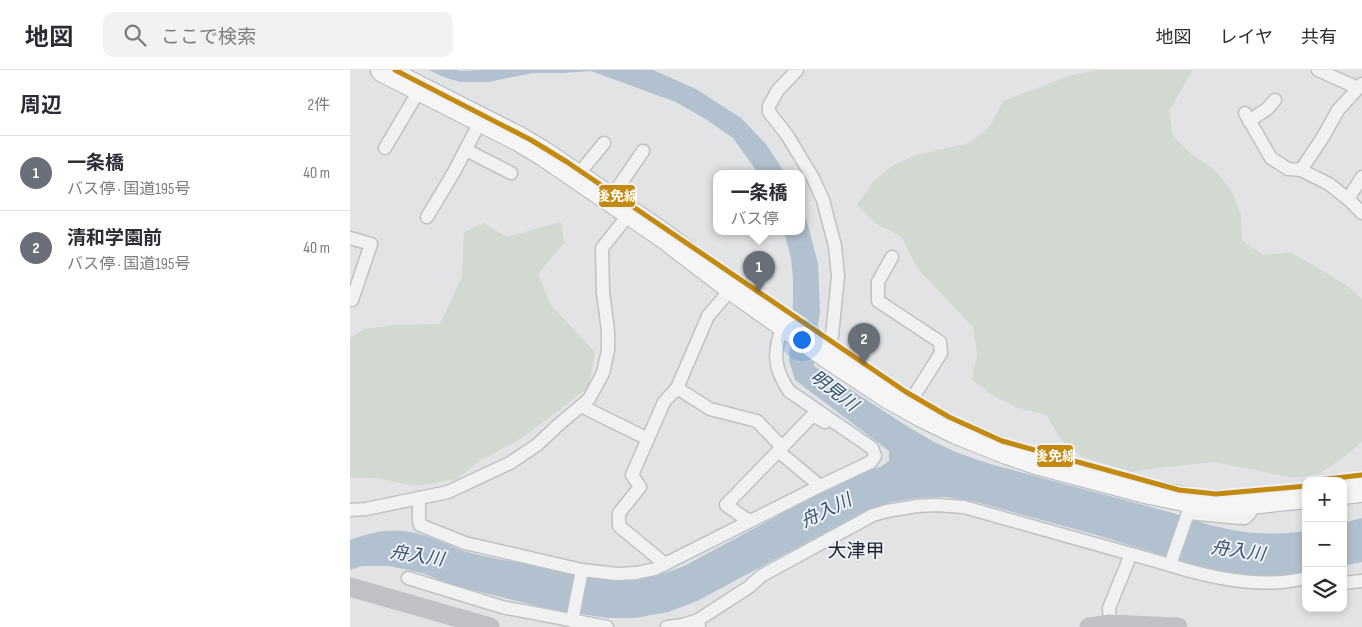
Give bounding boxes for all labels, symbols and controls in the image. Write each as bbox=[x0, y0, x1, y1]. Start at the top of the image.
search box bbox=[103, 12, 453, 57]
icon: search bbox=[121, 21, 149, 49]
text: 地図 bbox=[25, 23, 73, 52]
text: ここで検索 bbox=[161, 26, 256, 49]
text: 地図 bbox=[1156, 27, 1192, 48]
text: レイヤ bbox=[1220, 27, 1273, 48]
text: 共有 bbox=[1301, 27, 1337, 48]
text: 周辺 bbox=[20, 93, 62, 118]
text: 2件 bbox=[307, 96, 330, 115]
text: 一条橋 bbox=[67, 152, 124, 175]
text: 1 bbox=[33, 164, 39, 183]
text: 40 m bbox=[303, 164, 330, 183]
popup bbox=[713, 170, 805, 235]
text: バス停 · 国道195号 bbox=[67, 180, 190, 199]
text: 一条橋 bbox=[730, 182, 788, 205]
line badge: 後免線 bbox=[598, 184, 636, 208]
text: 後免線 bbox=[596, 188, 638, 205]
text: バス停 bbox=[730, 210, 779, 229]
text: 清和学園前 bbox=[67, 227, 162, 250]
text: 2 bbox=[32, 239, 40, 258]
text: 40 m bbox=[303, 239, 330, 258]
pin: 1 bbox=[743, 251, 775, 292]
text: バス停 · 国道195号 bbox=[67, 255, 190, 274]
pin: 2 bbox=[848, 323, 880, 364]
your location bbox=[789, 327, 815, 353]
water label: 明見川 bbox=[806, 366, 863, 417]
line badge: 後免線 bbox=[1036, 444, 1074, 468]
text: 後免線 bbox=[1034, 448, 1076, 465]
map controls bbox=[1302, 477, 1347, 612]
button: + bbox=[1302, 477, 1347, 522]
water label: 舟入川 bbox=[797, 489, 857, 532]
button: − bbox=[1302, 522, 1347, 567]
water label: 舟入川 bbox=[1210, 537, 1268, 565]
district label: 大津甲 bbox=[827, 540, 885, 563]
water label: 舟入川 bbox=[389, 541, 447, 571]
button: layers bbox=[1302, 567, 1347, 612]

